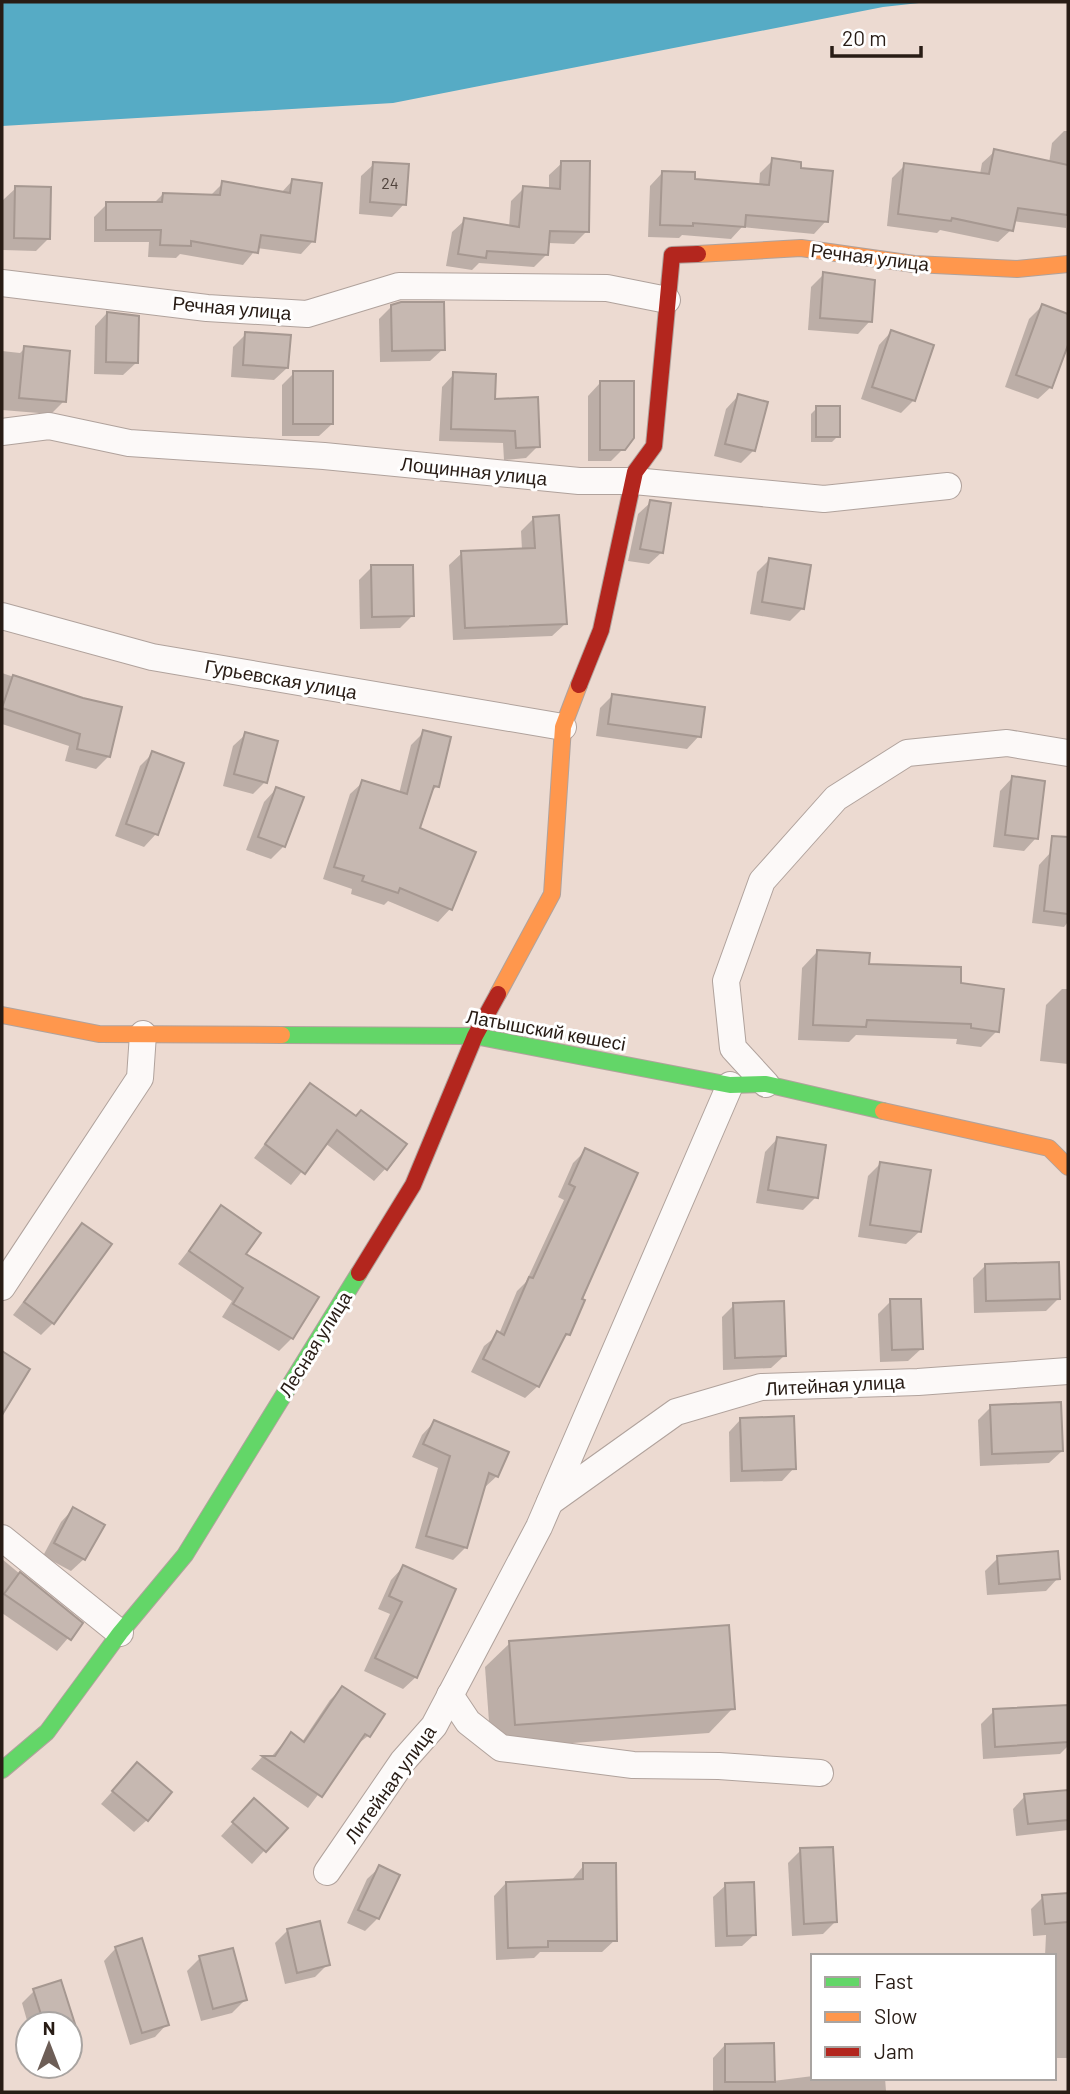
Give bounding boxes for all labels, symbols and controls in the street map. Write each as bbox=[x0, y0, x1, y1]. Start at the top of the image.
scale bar bbox=[832, 14, 921, 58]
text: 20 m bbox=[842, 25, 887, 50]
house number: 24 bbox=[381, 173, 399, 192]
street label: Речная улица bbox=[810, 238, 931, 275]
street label: Речная улица bbox=[172, 291, 293, 324]
street label: Лощинная улица bbox=[400, 451, 549, 490]
street label: Гурьевская улица bbox=[203, 654, 360, 703]
street label: Латышский көшесі bbox=[465, 1004, 628, 1055]
street label: Лесная улица bbox=[273, 1286, 356, 1401]
street label: Литейная улица bbox=[764, 1369, 906, 1400]
street label: Литейная улица bbox=[339, 1720, 440, 1847]
legend bbox=[811, 1954, 1056, 2080]
text: Fast bbox=[874, 1968, 914, 1993]
text: Slow bbox=[874, 2003, 917, 2028]
north arrow bbox=[14, 2010, 84, 2080]
text: N bbox=[43, 2016, 55, 2039]
text: Jam bbox=[874, 2038, 914, 2063]

